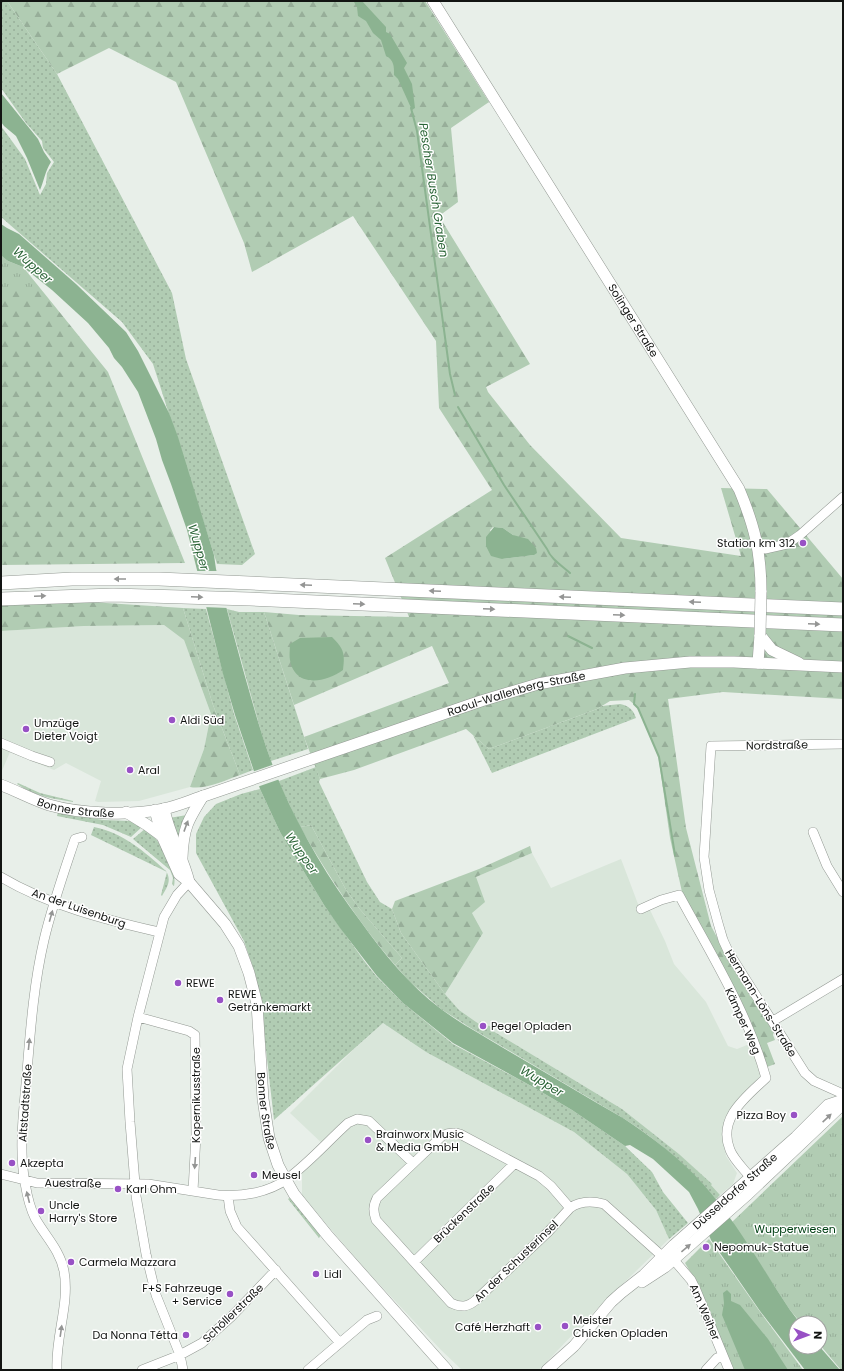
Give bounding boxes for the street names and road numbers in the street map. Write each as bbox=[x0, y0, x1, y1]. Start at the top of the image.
street label: Solinger Straße bbox=[604, 281, 662, 360]
street label: Raoul-Wallenberg-Straße bbox=[445, 667, 587, 720]
street label: Nordstraße bbox=[746, 736, 808, 754]
street label: Bonner Straße bbox=[35, 793, 115, 821]
street label: An der Luisenburg bbox=[30, 884, 128, 932]
street label: Hermann-Löns-Straße bbox=[721, 946, 801, 1060]
street label: Kämper Weg bbox=[721, 985, 765, 1057]
street label: Kopernikusstraße bbox=[188, 1047, 204, 1143]
street label: Altstadtstraße bbox=[14, 1063, 36, 1143]
street label: Bonner Straße bbox=[253, 1072, 280, 1152]
street label: Düsseldorfer Straße bbox=[689, 1149, 781, 1233]
street label: Auestraße bbox=[44, 1175, 102, 1191]
street label: Brückenstraße bbox=[430, 1179, 498, 1246]
street label: An der Schusterinsel bbox=[470, 1216, 562, 1306]
street label: Schöllerstraße bbox=[199, 1280, 267, 1346]
street label: Am Weiher bbox=[686, 1281, 724, 1343]

